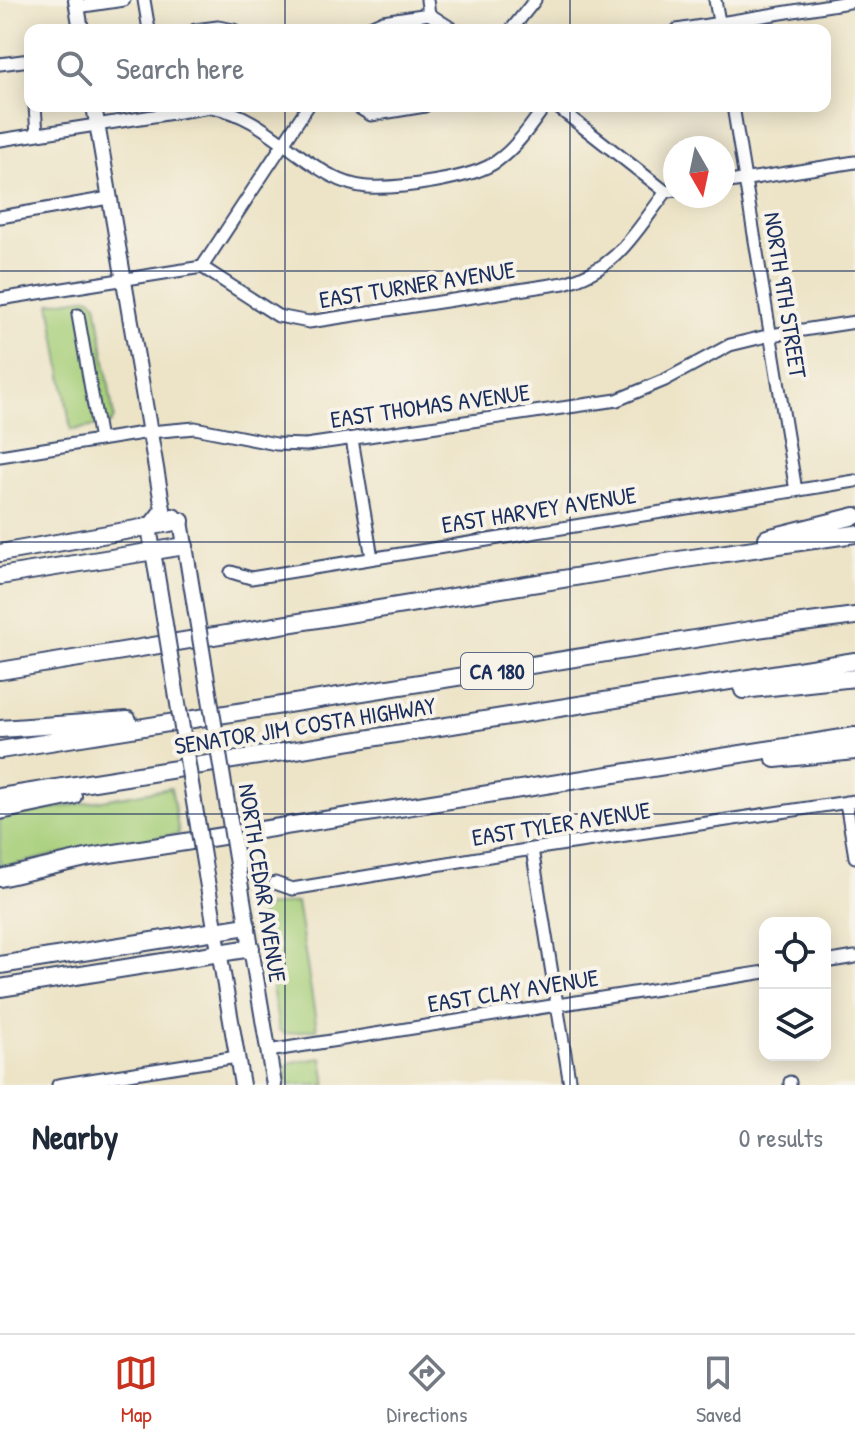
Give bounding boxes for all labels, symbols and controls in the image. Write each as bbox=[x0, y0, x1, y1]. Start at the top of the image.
search box bbox=[24, 24, 831, 112]
icon: search bbox=[52, 46, 96, 90]
text: Search here bbox=[116, 48, 244, 88]
north arrow bbox=[663, 136, 735, 208]
street label: NORTH 9TH STREET bbox=[757, 210, 815, 381]
street label: EAST TURNER AVENUE bbox=[317, 253, 517, 315]
street label: EAST THOMAS AVENUE bbox=[328, 375, 532, 435]
street label: EAST HARVEY AVENUE bbox=[439, 478, 639, 540]
road number: CA 180 bbox=[461, 653, 533, 689]
street label: SENATOR JIM COSTA HIGHWAY bbox=[172, 688, 438, 761]
street label: NORTH CEDAR AVENUE bbox=[232, 781, 295, 985]
street label: EAST TYLER AVENUE bbox=[469, 793, 653, 853]
map controls bbox=[759, 917, 831, 1061]
button: locate bbox=[759, 917, 831, 989]
street label: EAST CLAY AVENUE bbox=[425, 961, 601, 1019]
button: layers bbox=[759, 989, 831, 1061]
text: Nearby bbox=[32, 1114, 118, 1160]
text: 0 results bbox=[739, 1120, 823, 1155]
tab: Map bbox=[114, 1351, 158, 1429]
tab: Directions bbox=[387, 1351, 468, 1429]
tab: Saved bbox=[696, 1351, 741, 1429]

